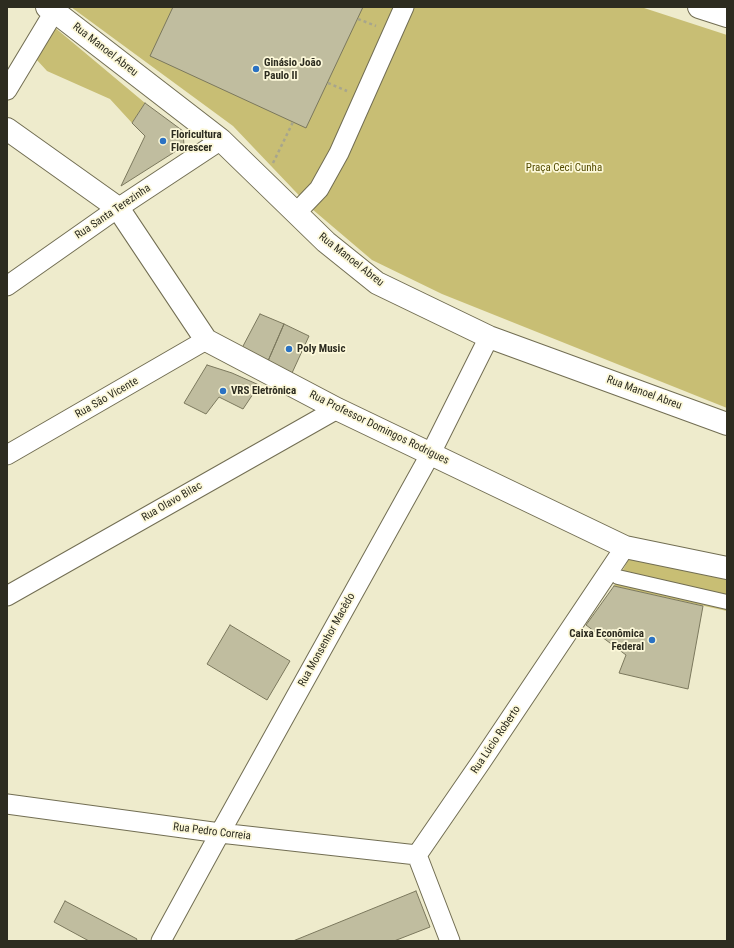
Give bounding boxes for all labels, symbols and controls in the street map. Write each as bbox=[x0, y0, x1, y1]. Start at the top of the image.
street label: Rua Manoel Abreu bbox=[70, 20, 140, 80]
place label: Ginásio João Paulo II bbox=[264, 56, 321, 82]
marker: Ginásio João Paulo II bbox=[251, 64, 261, 74]
place label: Floricultura Florescer bbox=[171, 128, 222, 154]
marker: Floricultura Florescer bbox=[158, 136, 168, 146]
park label: Praça Ceci Cunha bbox=[526, 161, 602, 175]
street label: Rua Santa Terezinha bbox=[73, 182, 153, 242]
street label: Rua Manoel Abreu bbox=[316, 230, 386, 290]
place label: Poly Music bbox=[297, 342, 345, 356]
marker: Poly Music bbox=[284, 344, 294, 354]
street label: Rua Manoel Abreu bbox=[605, 373, 683, 413]
street label: Rua São Vicente bbox=[73, 375, 141, 421]
place label: VRS Eletrônica bbox=[231, 384, 296, 398]
marker: VRS Eletrônica bbox=[218, 386, 228, 396]
street label: Rua Professor Domingos Rodrigues bbox=[307, 388, 451, 468]
street label: Rua Olavo Bilac bbox=[140, 479, 204, 525]
street label: Rua Monsenhor Macêdo bbox=[296, 591, 358, 689]
place label: Caixa Econômica Federal bbox=[569, 627, 644, 653]
marker: Caixa Econômica Federal bbox=[647, 635, 657, 645]
street label: Rua Lúcio Roberto bbox=[468, 704, 524, 776]
street label: Rua Pedro Correia bbox=[172, 821, 252, 843]

